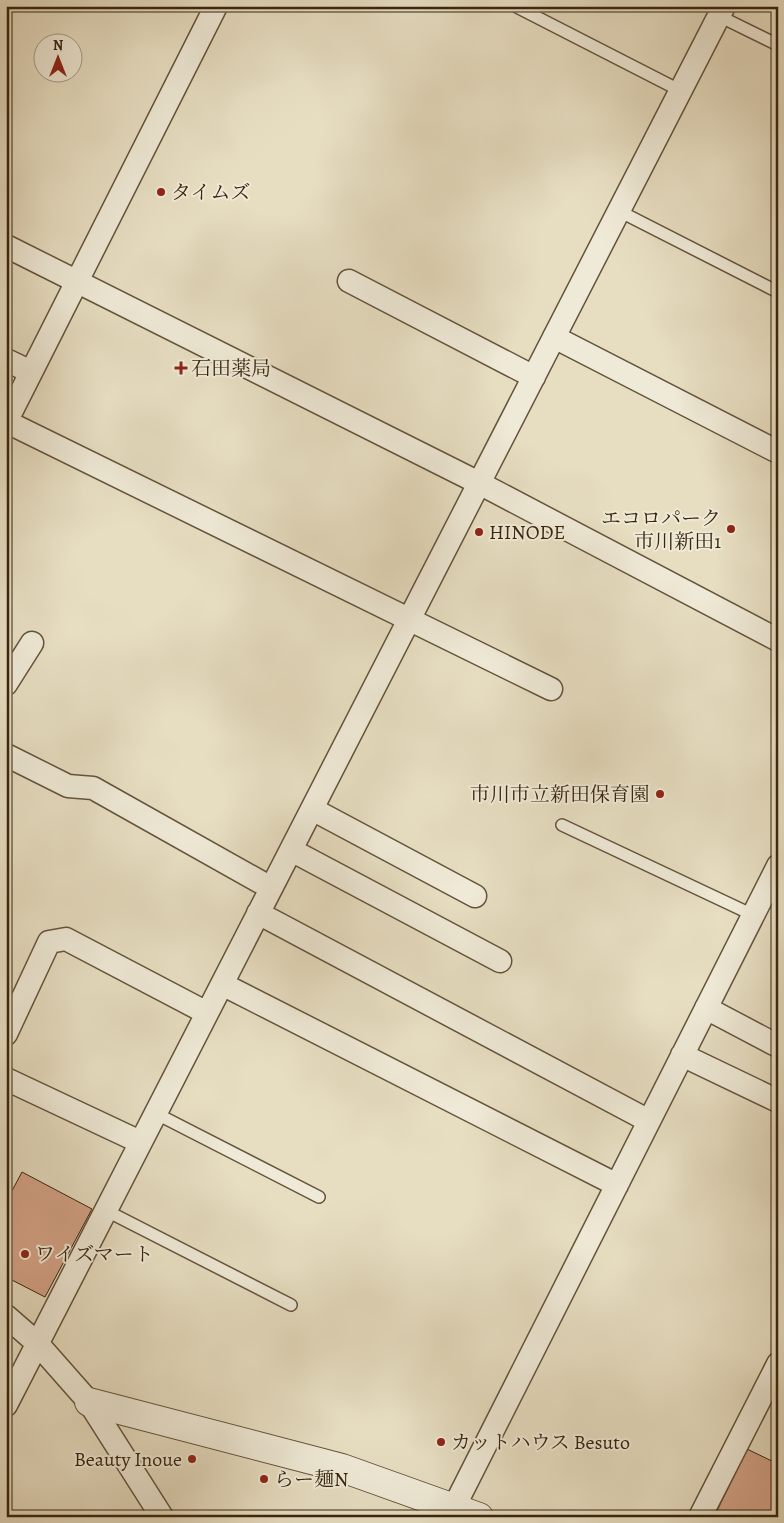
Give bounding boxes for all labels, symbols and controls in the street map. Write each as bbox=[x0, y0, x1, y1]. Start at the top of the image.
north arrow bbox=[32, 32, 82, 82]
text: N bbox=[53, 36, 63, 55]
place label: タイムズ bbox=[171, 179, 251, 206]
marker: タイムズ bbox=[155, 186, 167, 198]
place label: 石田薬局 bbox=[191, 355, 271, 382]
marker: 石田薬局 bbox=[175, 362, 187, 374]
place label: エコロパーク 市川新田1 bbox=[601, 505, 721, 555]
place label: HINODE bbox=[489, 519, 565, 546]
marker: エコロパーク 市川新田1 bbox=[725, 523, 737, 535]
marker: HINODE bbox=[473, 526, 485, 538]
place label: 市川市立新田保育園 bbox=[470, 781, 650, 808]
marker: 市川市立新田保育園 bbox=[654, 788, 666, 800]
place label: ワイズマート bbox=[35, 1241, 154, 1268]
marker: ワイズマート bbox=[19, 1248, 31, 1260]
place label: カットハウス Besuto bbox=[451, 1429, 630, 1456]
marker: カットハウス Besuto bbox=[435, 1436, 447, 1448]
place label: Beauty Inoue bbox=[74, 1446, 182, 1473]
marker: Beauty Inoue bbox=[186, 1453, 198, 1465]
place label: らー麺N bbox=[274, 1466, 348, 1493]
marker: らー麺N bbox=[258, 1473, 270, 1485]

